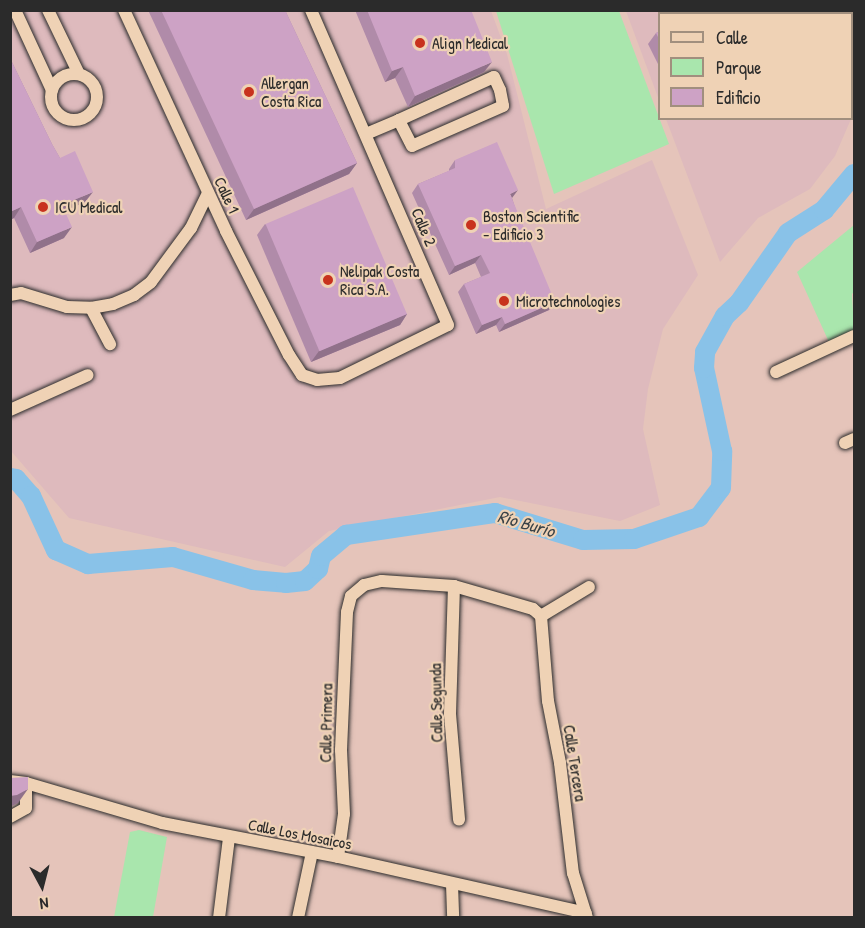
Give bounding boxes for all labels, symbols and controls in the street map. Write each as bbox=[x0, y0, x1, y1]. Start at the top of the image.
legend bbox=[658, 12, 853, 120]
text: Calle bbox=[716, 25, 748, 50]
place label: Align Medical bbox=[432, 33, 508, 53]
marker: Align Medical bbox=[413, 36, 427, 50]
text: Parque bbox=[716, 55, 761, 80]
place label: Allergan Costa Rica bbox=[261, 73, 321, 111]
marker: Allergan Costa Rica bbox=[242, 85, 256, 99]
text: Edificio bbox=[716, 85, 760, 110]
street label: Calle 1 bbox=[210, 174, 244, 216]
place label: ICU Medical bbox=[55, 197, 122, 217]
marker: ICU Medical bbox=[36, 200, 50, 214]
street label: Calle 2 bbox=[407, 205, 441, 249]
place label: Boston Scientific - Edificio 3 bbox=[483, 206, 579, 244]
marker: Boston Scientific - Edificio 3 bbox=[464, 218, 478, 232]
place label: Nelipak Costa Rica S.A. bbox=[340, 261, 419, 299]
marker: Nelipak Costa Rica S.A. bbox=[321, 273, 335, 287]
place label: Microtechnologies bbox=[516, 291, 620, 311]
marker: Microtechnologies bbox=[497, 294, 511, 308]
water label: Río Burío bbox=[495, 506, 557, 542]
street label: Calle Segunda bbox=[426, 663, 446, 743]
street label: Calle Primera bbox=[316, 683, 336, 763]
street label: Calle Tercera bbox=[559, 723, 591, 803]
street label: Calle Los Mosaicos bbox=[247, 815, 353, 853]
north arrow bbox=[12, 856, 72, 916]
text: N bbox=[39, 892, 50, 915]

